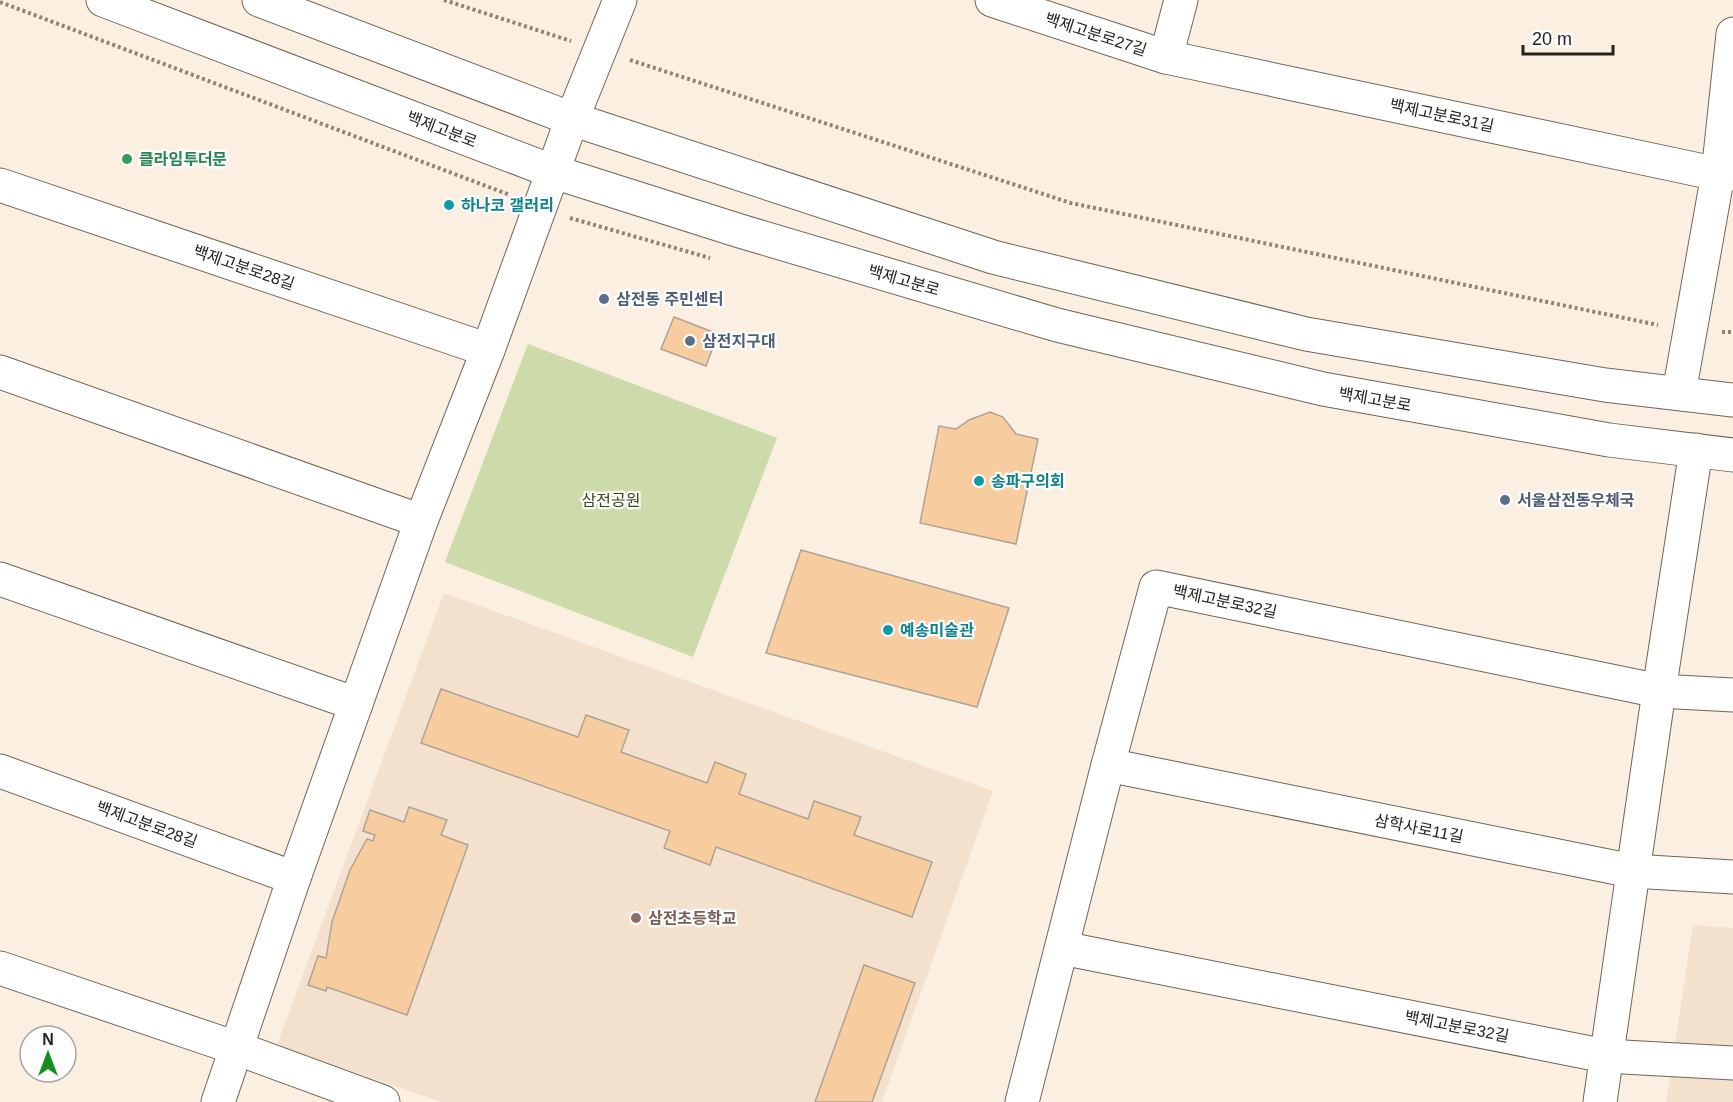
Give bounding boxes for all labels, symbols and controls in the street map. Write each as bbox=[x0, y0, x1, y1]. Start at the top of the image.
street label: 백제고분로27길 bbox=[1043, 10, 1149, 59]
scale bar bbox=[1523, 18, 1613, 56]
text: 20 m bbox=[1532, 29, 1572, 49]
street label: 백제고분로31길 bbox=[1388, 96, 1496, 135]
street label: 백제고분로 bbox=[404, 108, 479, 151]
place label: 클라임투더문 bbox=[139, 151, 227, 168]
marker: 클라임투더문 bbox=[120, 152, 134, 166]
place label: 하나코 갤러리 bbox=[461, 197, 554, 214]
marker: 하나코 갤러리 bbox=[442, 198, 456, 212]
street label: 백제고분로28길 bbox=[191, 242, 297, 293]
street label: 백제고분로 bbox=[866, 262, 942, 299]
place label: 삼전동 주민센터 bbox=[616, 291, 724, 308]
marker: 삼전동 주민센터 bbox=[597, 292, 611, 306]
place label: 삼전지구대 bbox=[702, 333, 776, 350]
marker: 삼전지구대 bbox=[683, 334, 697, 348]
street label: 백제고분로 bbox=[1337, 385, 1413, 414]
place label: 송파구의회 bbox=[991, 473, 1065, 490]
marker: 송파구의회 bbox=[972, 474, 986, 488]
park label: 삼전공원 bbox=[582, 492, 640, 509]
place label: 서울삼전동우체국 bbox=[1517, 492, 1635, 509]
marker: 서울삼전동우체국 bbox=[1498, 493, 1512, 507]
street label: 백제고분로32길 bbox=[1171, 582, 1279, 621]
place label: 예송미술관 bbox=[900, 622, 974, 639]
marker: 예송미술관 bbox=[881, 623, 895, 637]
street label: 백제고분로28길 bbox=[94, 798, 200, 851]
street label: 삼학사로11길 bbox=[1373, 812, 1465, 845]
place label: 삼전초등학교 bbox=[648, 909, 737, 927]
marker: 삼전초등학교 bbox=[629, 911, 643, 925]
street label: 백제고분로32길 bbox=[1403, 1008, 1511, 1045]
north arrow bbox=[18, 1024, 78, 1084]
text: N bbox=[42, 1031, 54, 1048]

